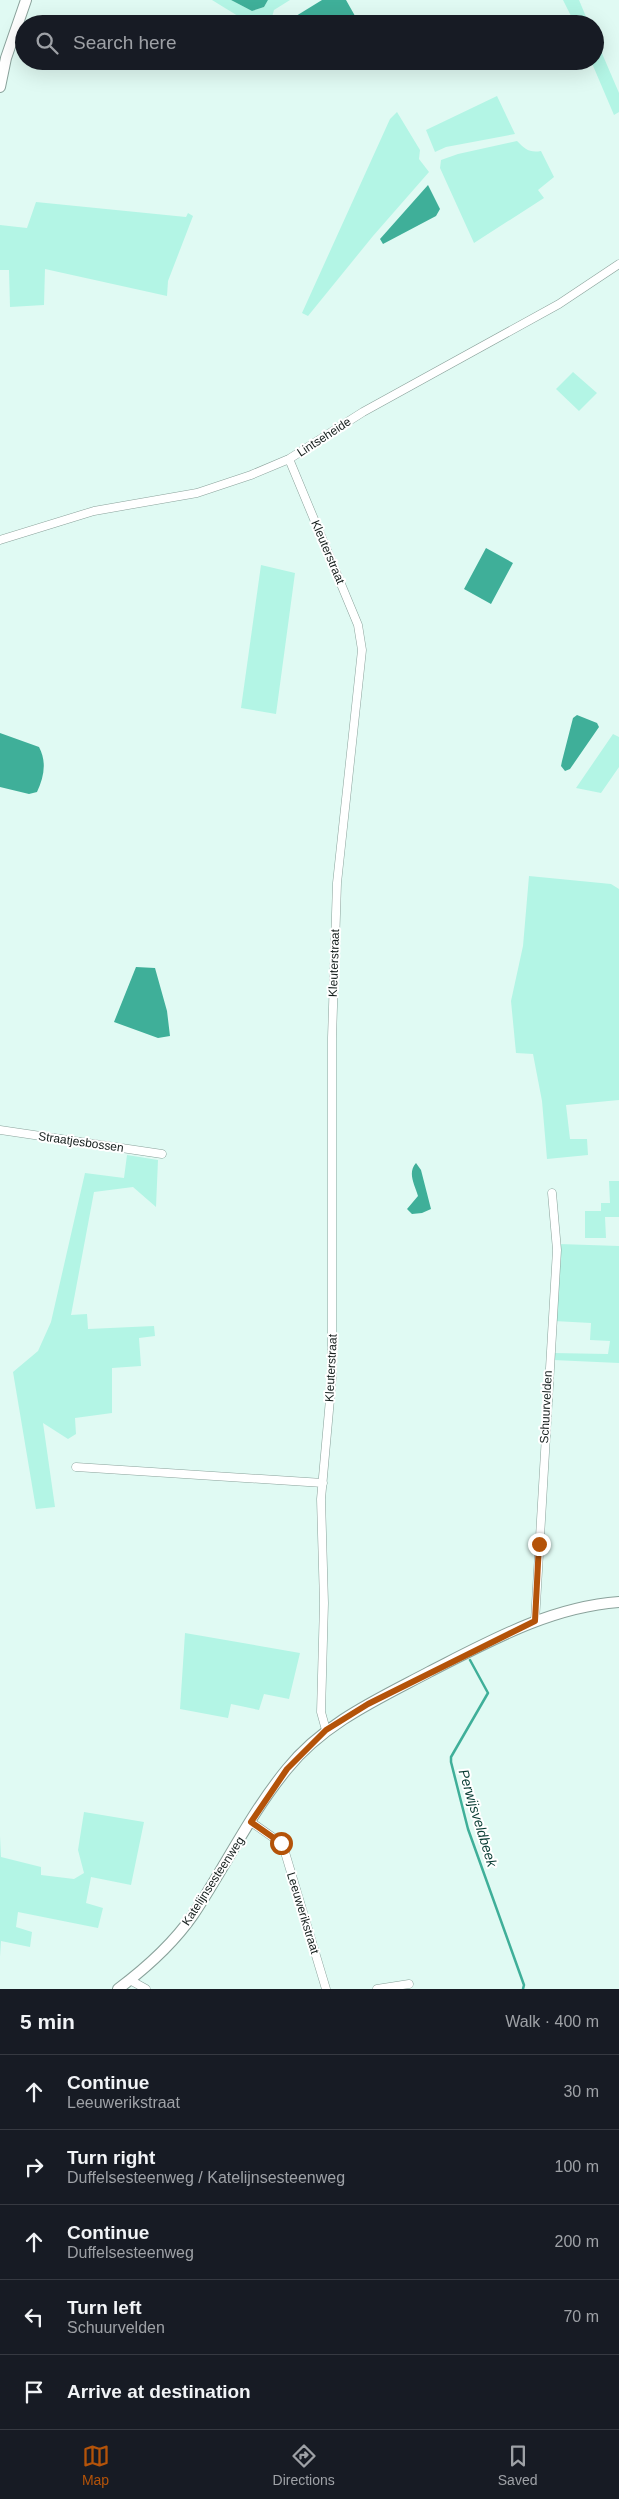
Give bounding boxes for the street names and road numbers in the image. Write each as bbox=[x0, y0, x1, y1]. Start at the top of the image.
street label: Lintseheide bbox=[294, 414, 354, 460]
street label: Kleuterstraat bbox=[308, 518, 348, 587]
street label: Kleuterstraat bbox=[326, 928, 342, 997]
street label: Straatjesbossen bbox=[37, 1129, 125, 1155]
street label: Kleuterstraat bbox=[322, 1333, 340, 1402]
street label: Schuurvelden bbox=[537, 1370, 555, 1444]
street label: Katelijnsesteenweg bbox=[179, 1834, 247, 1928]
street label: Leeuwerikstraat bbox=[284, 1870, 322, 1956]

